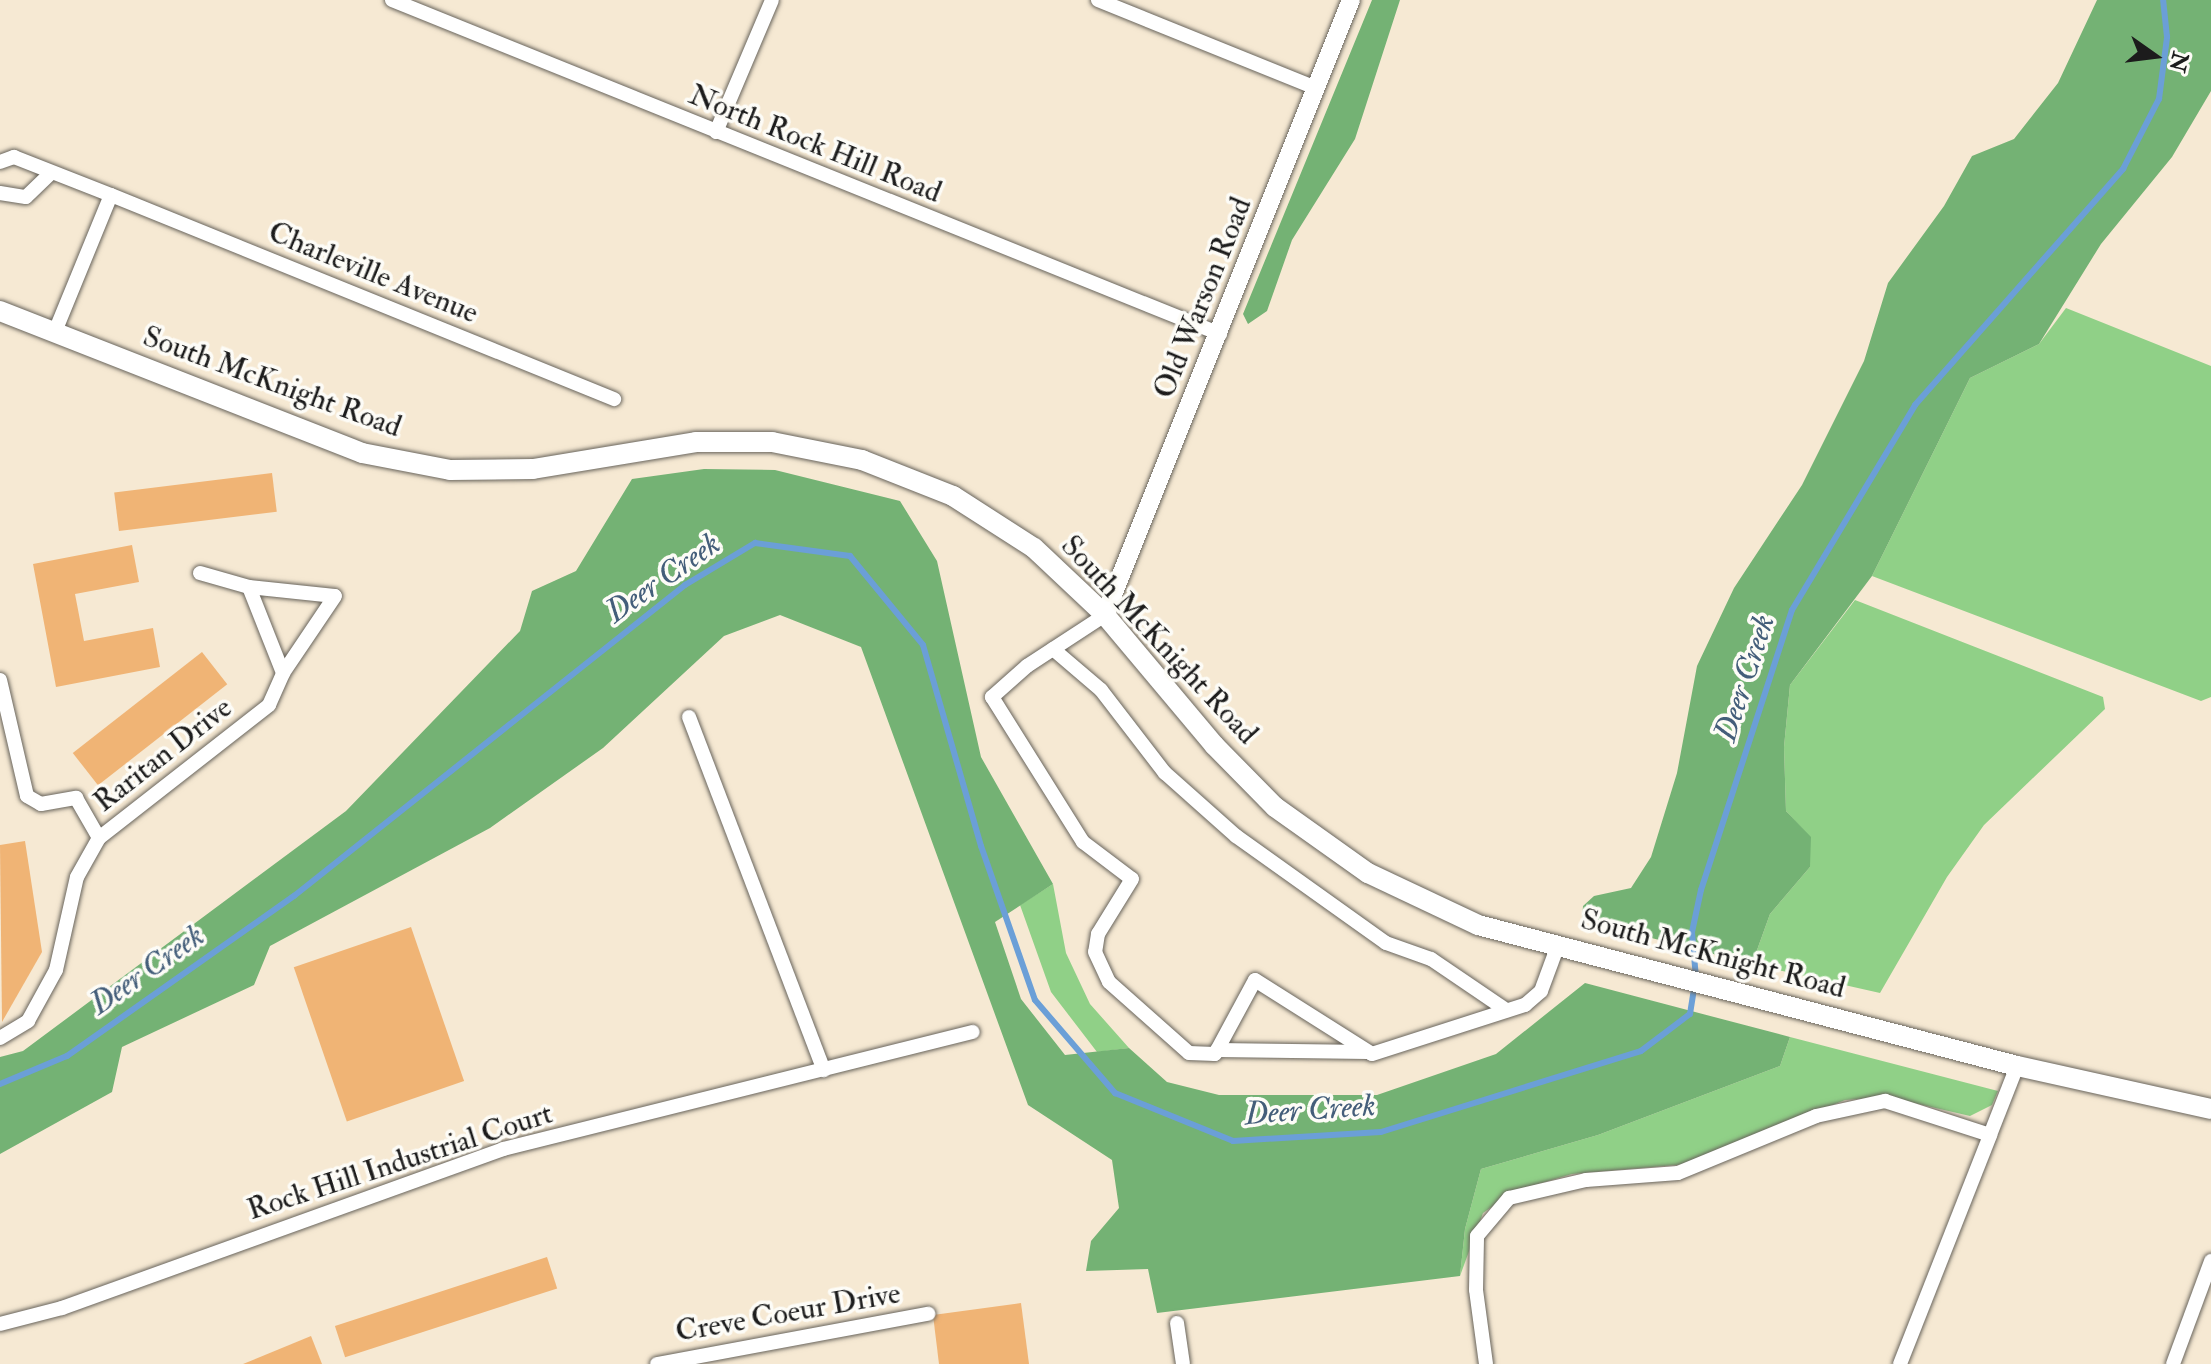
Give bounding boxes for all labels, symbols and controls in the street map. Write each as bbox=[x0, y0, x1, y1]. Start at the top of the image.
north arrow bbox=[2115, 16, 2195, 96]
text: N bbox=[2162, 49, 2194, 75]
street label: North Rock Hill Road bbox=[684, 77, 946, 211]
street label: Old Warson Road bbox=[1146, 192, 1260, 404]
street label: Charleville Avenue bbox=[263, 215, 483, 331]
street label: South McKnight Road bbox=[138, 319, 406, 445]
water label: Deer Creek bbox=[598, 525, 728, 631]
street label: South McKnight Road bbox=[1053, 528, 1265, 752]
water label: Deer Creek bbox=[1706, 610, 1784, 746]
street label: Raritan Drive bbox=[87, 690, 239, 820]
street label: South McKnight Road bbox=[1577, 901, 1849, 1007]
water label: Deer Creek bbox=[82, 917, 212, 1023]
water label: Deer Creek bbox=[1243, 1086, 1377, 1134]
street label: Rock Hill Industrial Court bbox=[243, 1096, 557, 1228]
street label: Creve Coeur Drive bbox=[673, 1276, 903, 1350]

